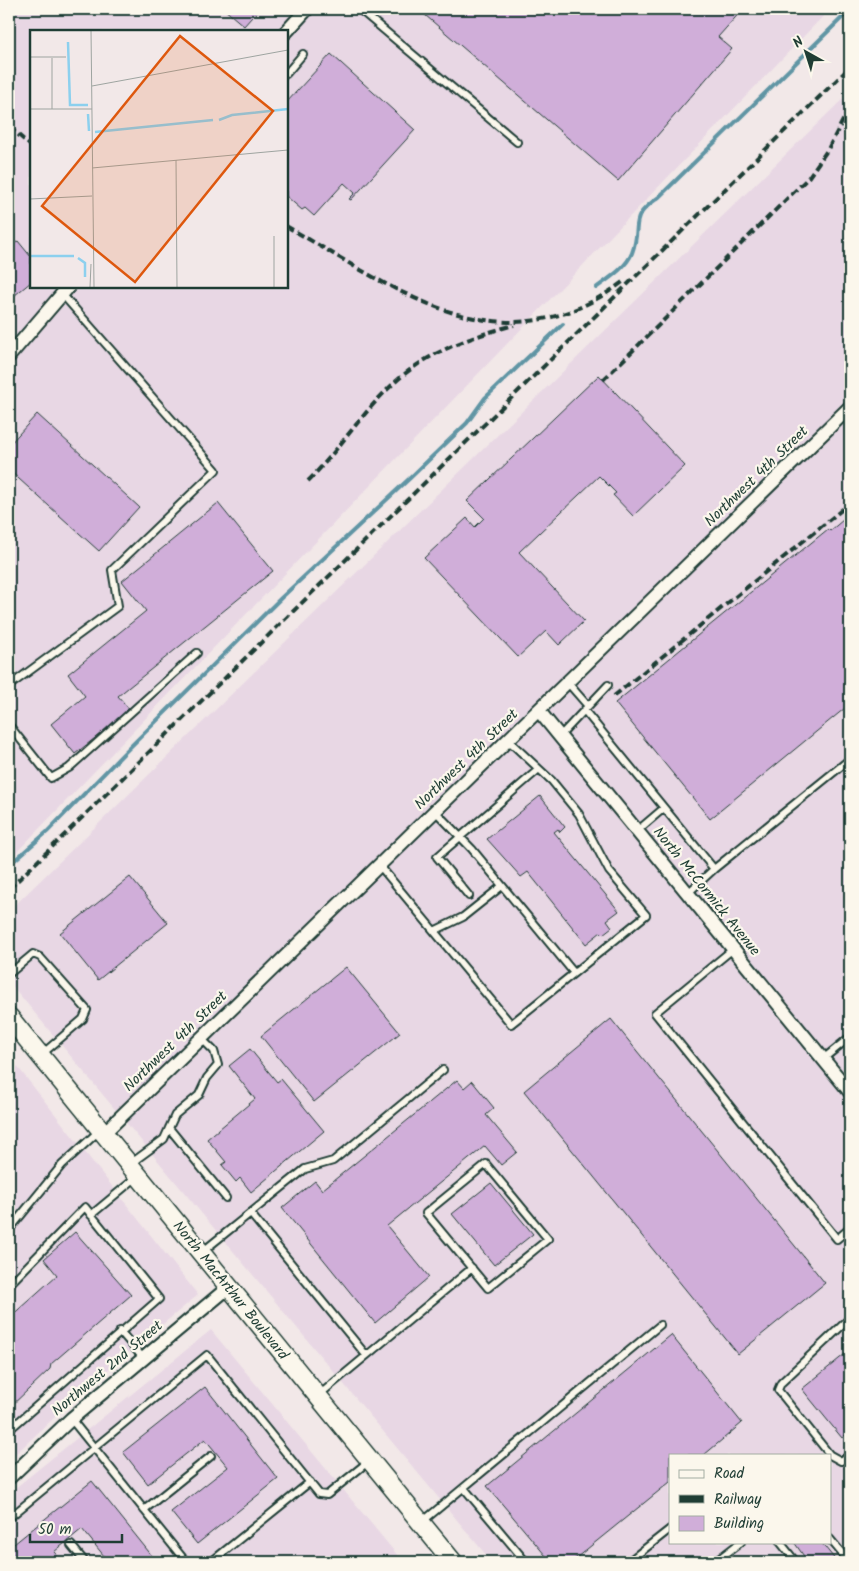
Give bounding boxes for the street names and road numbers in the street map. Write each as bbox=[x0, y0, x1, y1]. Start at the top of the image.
street label: Northwest 4th Street bbox=[699, 420, 814, 533]
street label: Northwest 4th Street bbox=[409, 703, 524, 816]
street label: North McCormick Avenue bbox=[646, 822, 766, 962]
street label: Northwest 4th Street bbox=[118, 985, 233, 1098]
street label: North MacArthur Boulevard bbox=[166, 1216, 294, 1366]
street label: Northwest 2nd Street bbox=[47, 1315, 169, 1423]

